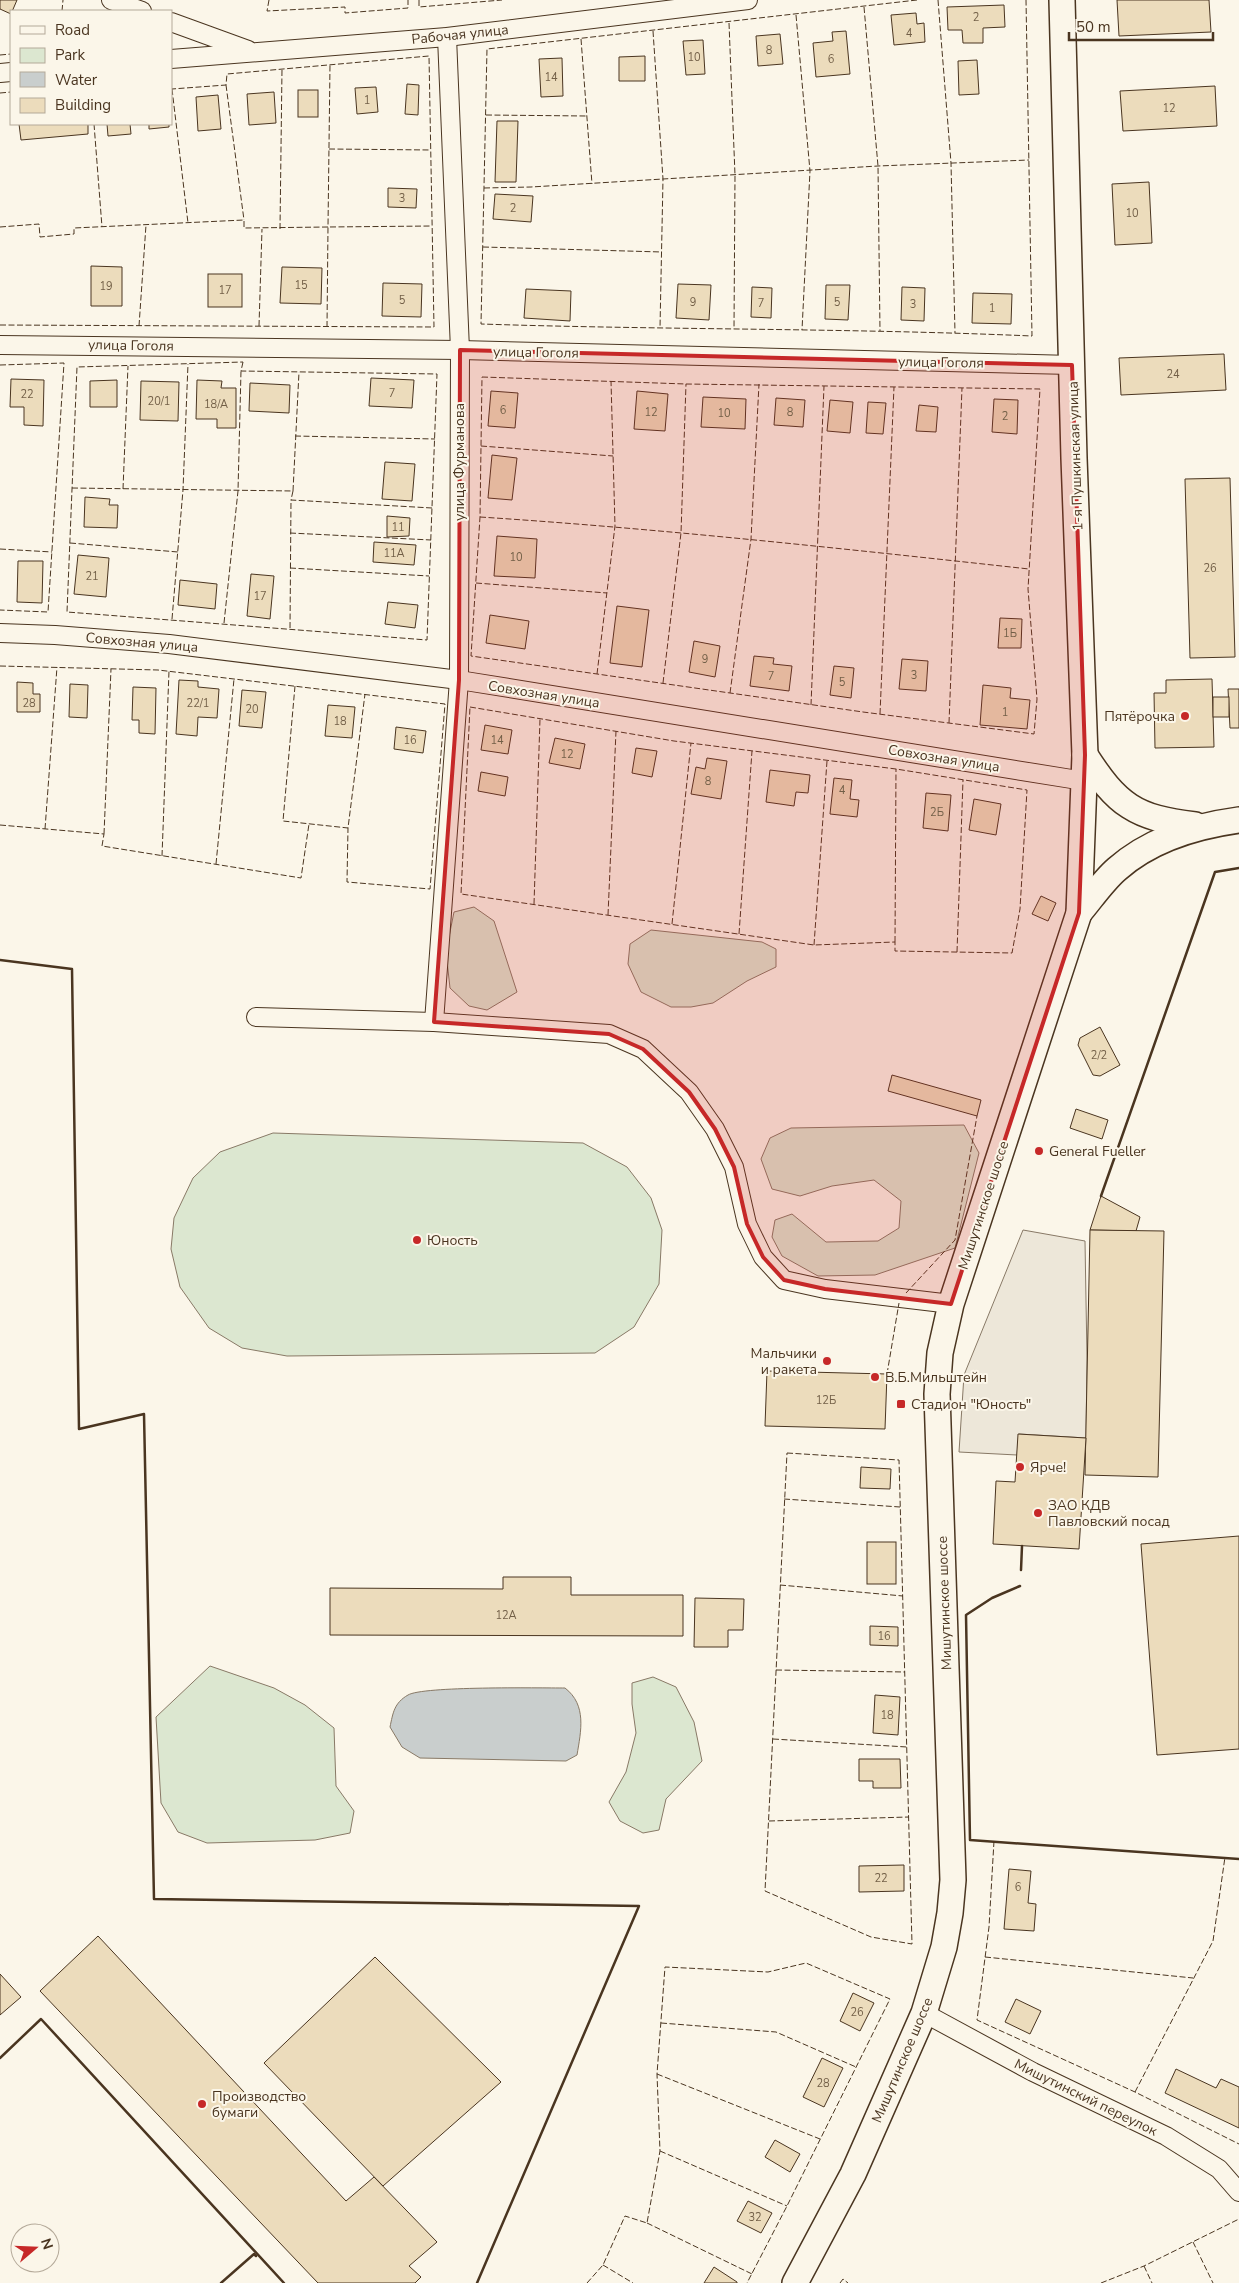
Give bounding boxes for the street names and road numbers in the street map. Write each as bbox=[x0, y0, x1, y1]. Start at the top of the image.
street label: Рабочая улица bbox=[411, 20, 510, 49]
street label: улица Гоголя bbox=[88, 335, 174, 356]
street label: улица Гоголя bbox=[493, 342, 579, 363]
street label: улица Гоголя bbox=[898, 352, 984, 373]
street label: 1-я Пушкинская улица bbox=[1063, 381, 1088, 531]
street label: улица Фурманова bbox=[450, 403, 469, 521]
street label: Совхозная улица bbox=[85, 628, 199, 657]
street label: Совхозная улица bbox=[487, 676, 601, 713]
street label: Совхозная улица bbox=[887, 740, 1001, 777]
street label: Мишутинское шоссе bbox=[954, 1138, 1013, 1272]
street label: Мишутинское шоссе bbox=[933, 1536, 956, 1670]
street label: Мишутинское шоссе bbox=[867, 1995, 937, 2126]
street label: Мишутинский переулок bbox=[1011, 2054, 1161, 2141]

